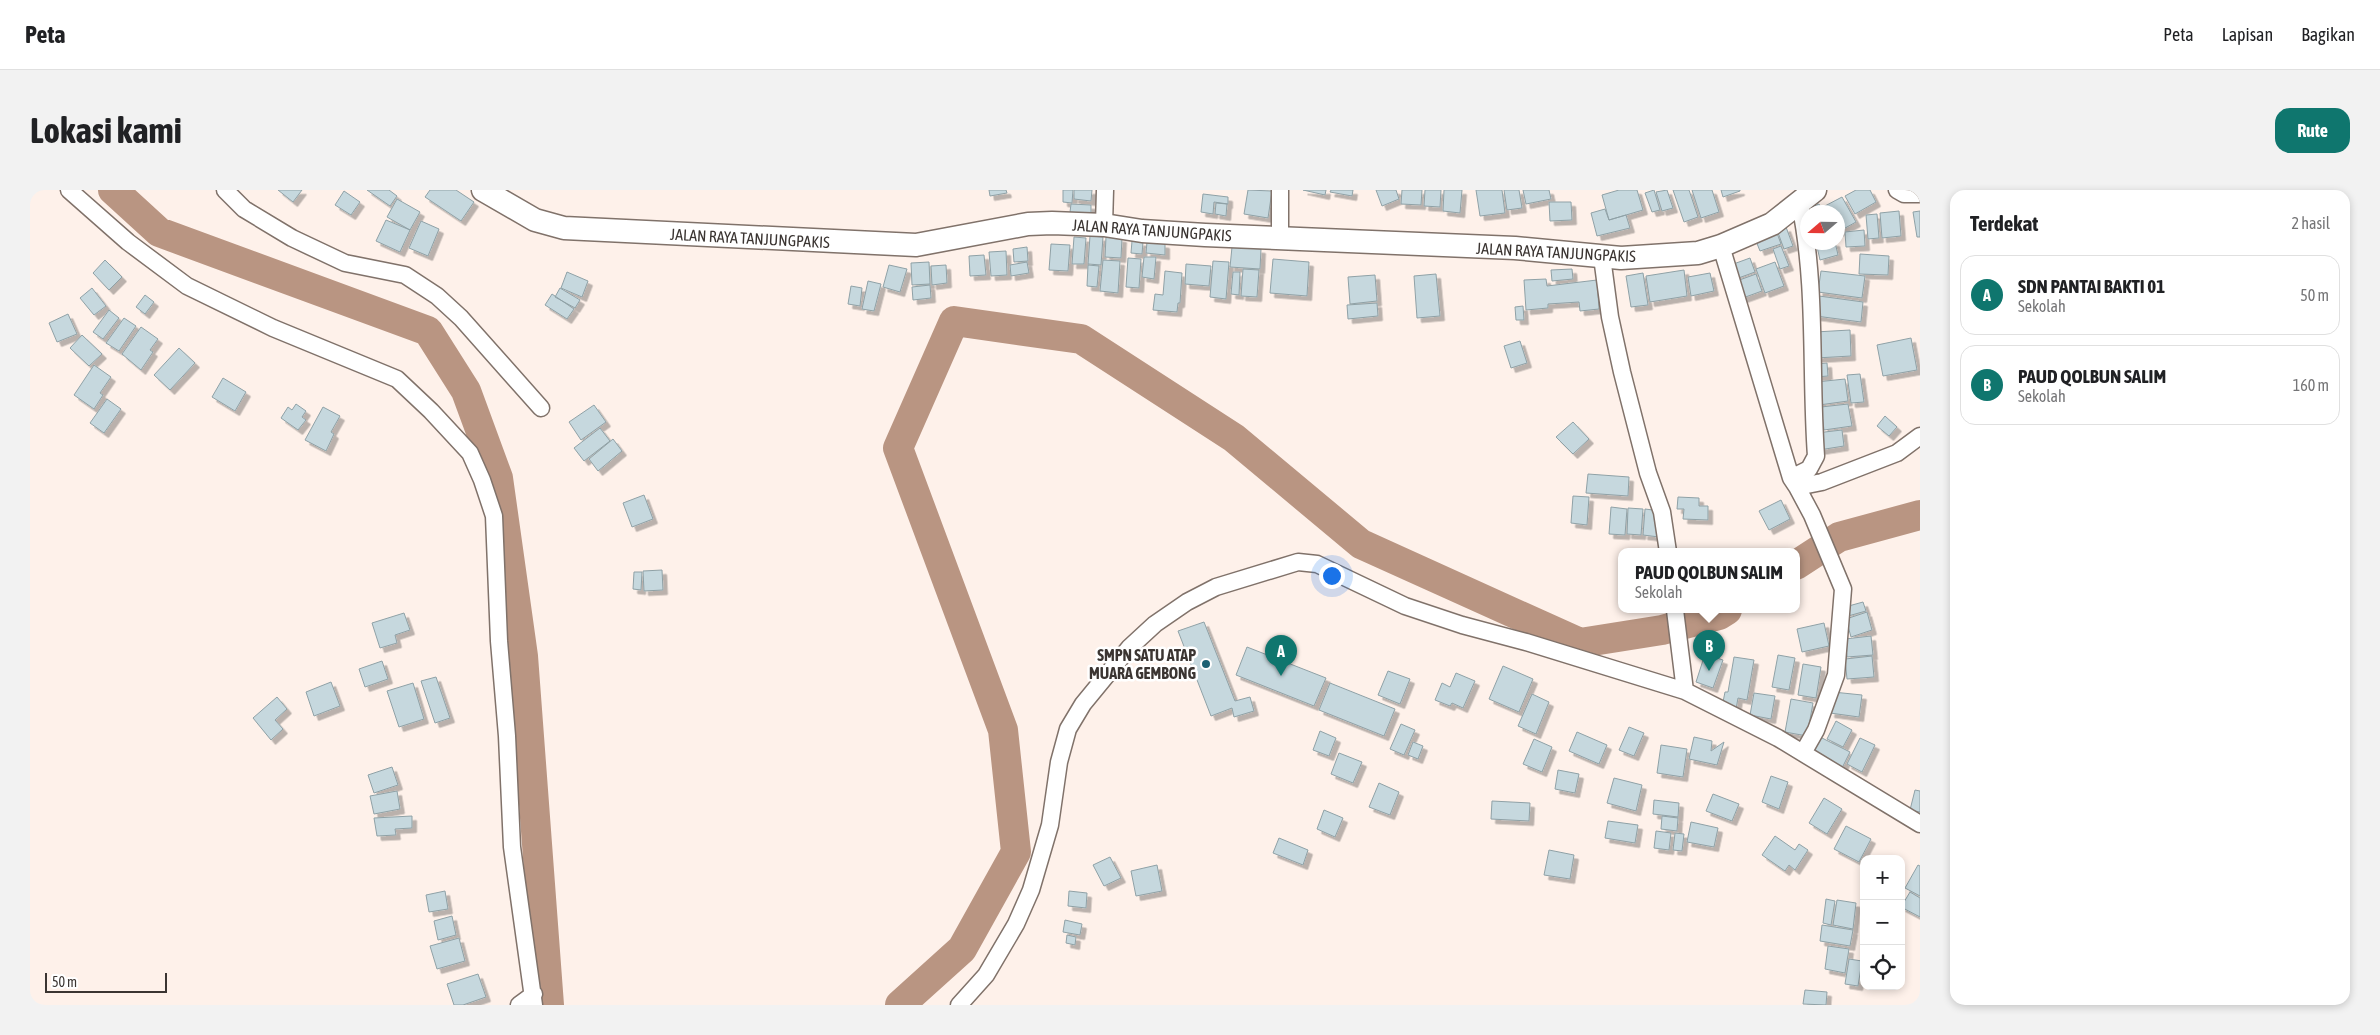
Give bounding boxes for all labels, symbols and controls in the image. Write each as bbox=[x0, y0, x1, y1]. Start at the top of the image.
text: Peta bbox=[25, 21, 66, 48]
text: Peta bbox=[2163, 24, 2194, 45]
text: Lapisan bbox=[2222, 24, 2273, 45]
text: Bagikan bbox=[2301, 24, 2355, 45]
button: Rute bbox=[2275, 108, 2350, 153]
text: Lokasi kami bbox=[30, 110, 182, 150]
north arrow bbox=[1800, 205, 1845, 250]
text: Terdekat bbox=[1970, 211, 2038, 235]
text: 2 hasil bbox=[2292, 214, 2330, 232]
street label: JALAN RAYA TANJUNGPAKIS bbox=[1072, 215, 1233, 245]
street label: JALAN RAYA TANJUNGPAKIS bbox=[670, 225, 831, 251]
street label: JALAN RAYA TANJUNGPAKIS bbox=[1476, 239, 1637, 265]
text: SDN PANTAI BAKTI 01 bbox=[2018, 275, 2165, 297]
text: A bbox=[1983, 286, 1991, 304]
text: 50 m bbox=[2300, 286, 2329, 304]
text: Sekolah bbox=[2018, 297, 2066, 315]
text: PAUD QOLBUN SALIM bbox=[2018, 365, 2166, 387]
text: B bbox=[1983, 376, 1991, 394]
text: 160 m bbox=[2293, 376, 2329, 394]
text: Sekolah bbox=[2018, 387, 2066, 405]
popup bbox=[1618, 548, 1800, 613]
text: PAUD QOLBUN SALIM bbox=[1635, 561, 1783, 583]
your location bbox=[1319, 563, 1345, 589]
text: Sekolah bbox=[1635, 583, 1683, 601]
pin: B bbox=[1693, 630, 1725, 671]
pin: A bbox=[1265, 635, 1297, 676]
place label: SMPN SATU ATAP MUARA GEMBONG bbox=[1089, 646, 1197, 682]
marker: SMPN SATU ATAP MUARA GEMBONG bbox=[1200, 658, 1212, 670]
map controls bbox=[1860, 855, 1905, 990]
button: + bbox=[1860, 855, 1905, 900]
button: − bbox=[1860, 900, 1905, 945]
button: locate bbox=[1860, 945, 1905, 990]
scale bar bbox=[45, 970, 168, 993]
text: 50 m bbox=[52, 974, 77, 990]

